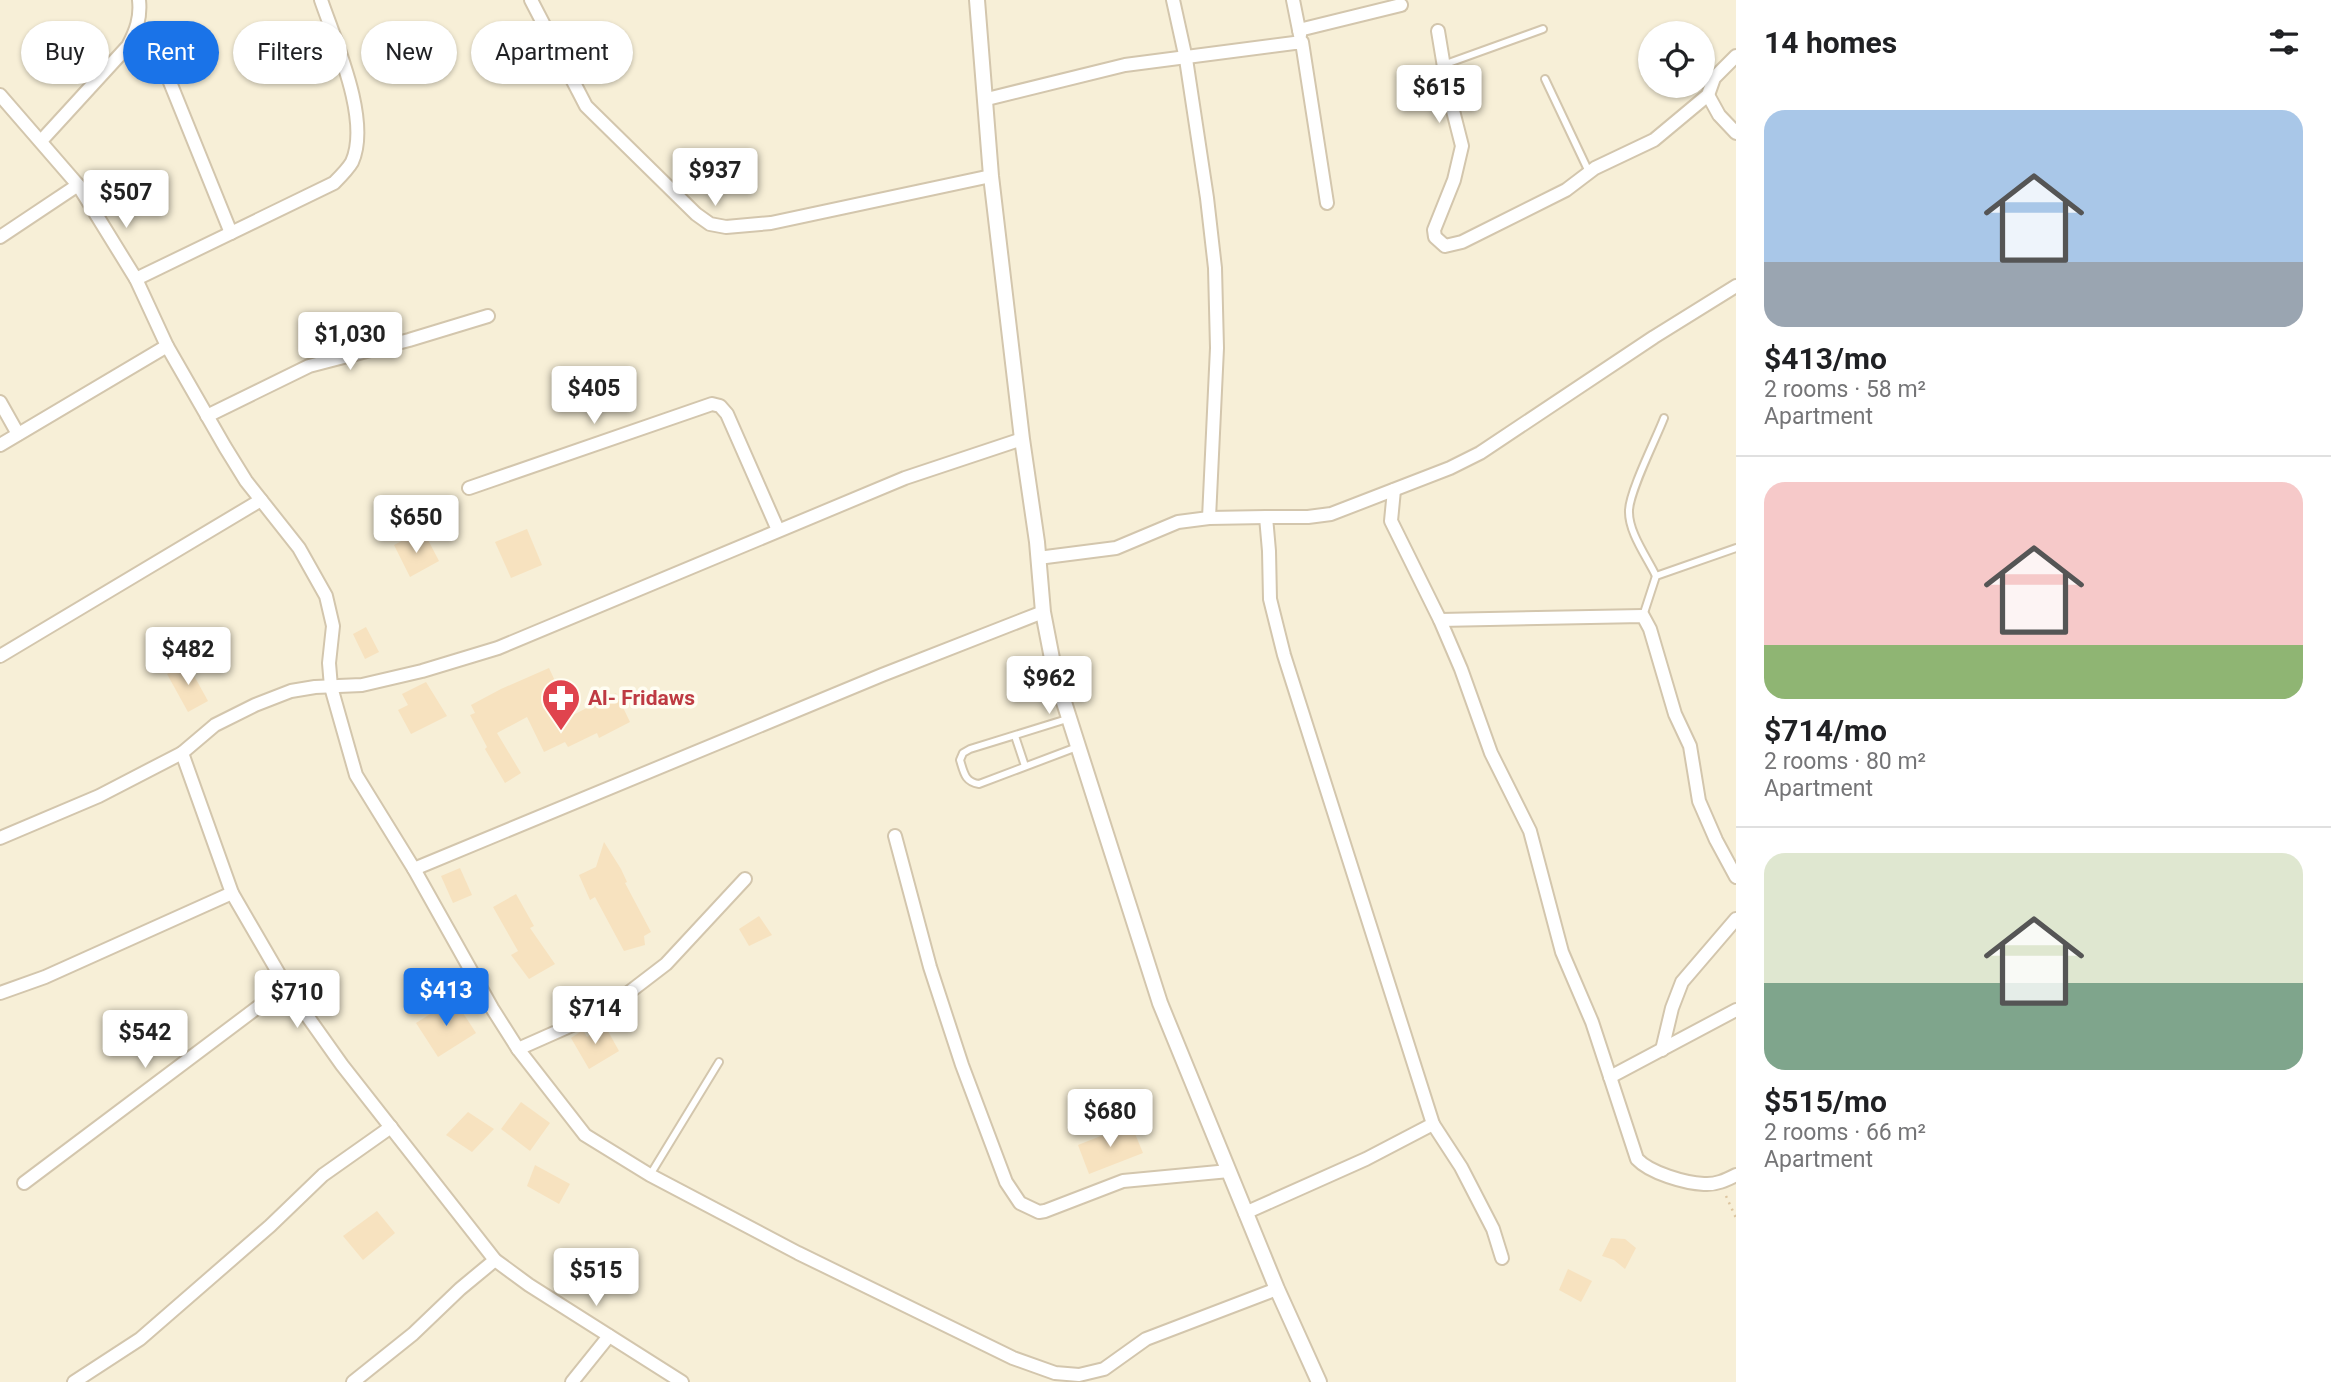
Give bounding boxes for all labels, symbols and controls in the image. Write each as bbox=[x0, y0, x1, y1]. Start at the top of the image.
chip: Buy bbox=[21, 21, 109, 84]
chip: Rent bbox=[123, 21, 219, 84]
chip: Filters bbox=[233, 21, 347, 84]
chip: New bbox=[361, 21, 457, 84]
chip: Apartment bbox=[471, 21, 633, 84]
map controls bbox=[1638, 21, 1715, 98]
button: locate bbox=[1638, 21, 1715, 98]
icon: filters bbox=[2265, 23, 2303, 61]
text: 14 homes bbox=[1764, 25, 1897, 60]
pin: $615 bbox=[1398, 66, 1480, 125]
text: $615 bbox=[1413, 74, 1465, 101]
pin: $937 bbox=[674, 148, 756, 208]
icon: home bbox=[1971, 155, 2097, 281]
text: $937 bbox=[689, 157, 741, 184]
pin: $507 bbox=[85, 170, 167, 230]
text: $507 bbox=[100, 179, 152, 206]
pin: $1,030 bbox=[293, 312, 407, 372]
text: $1,030 bbox=[314, 321, 386, 348]
text: $413/mo bbox=[1764, 341, 1887, 376]
pin: $405 bbox=[553, 366, 635, 426]
text: $405 bbox=[568, 375, 620, 402]
text: 2 rooms · 58 m² bbox=[1764, 376, 1926, 403]
text: Apartment bbox=[1764, 403, 1873, 430]
pin: $650 bbox=[375, 496, 457, 555]
text: $650 bbox=[390, 504, 442, 531]
icon: home bbox=[1971, 527, 2097, 653]
pin: $482 bbox=[147, 628, 229, 687]
text: $482 bbox=[162, 636, 214, 663]
pin: $962 bbox=[1008, 656, 1090, 716]
text: $962 bbox=[1023, 665, 1075, 692]
pharmacy icon: Al- Fridaws bbox=[540, 677, 582, 732]
place label: Al- Fridaws bbox=[588, 686, 695, 710]
text: $714/mo bbox=[1764, 713, 1887, 748]
text: 2 rooms · 80 m² bbox=[1764, 748, 1926, 775]
text: Apartment bbox=[1764, 775, 1873, 802]
icon: home bbox=[1971, 898, 2097, 1024]
pin: $413 bbox=[405, 968, 487, 1028]
pin: $710 bbox=[256, 970, 338, 1030]
text: $413 bbox=[420, 977, 472, 1004]
text: $710 bbox=[271, 979, 323, 1006]
pin: $714 bbox=[554, 986, 636, 1046]
text: $714 bbox=[569, 995, 621, 1022]
pin: $542 bbox=[104, 1010, 186, 1070]
text: $542 bbox=[119, 1019, 171, 1046]
text: $515/mo bbox=[1764, 1084, 1887, 1119]
pin: $680 bbox=[1069, 1090, 1151, 1149]
text: $680 bbox=[1084, 1098, 1136, 1125]
text: 2 rooms · 66 m² bbox=[1764, 1119, 1926, 1146]
text: Apartment bbox=[1764, 1146, 1873, 1173]
pin: $515 bbox=[555, 1248, 637, 1308]
text: $515 bbox=[570, 1257, 622, 1284]

